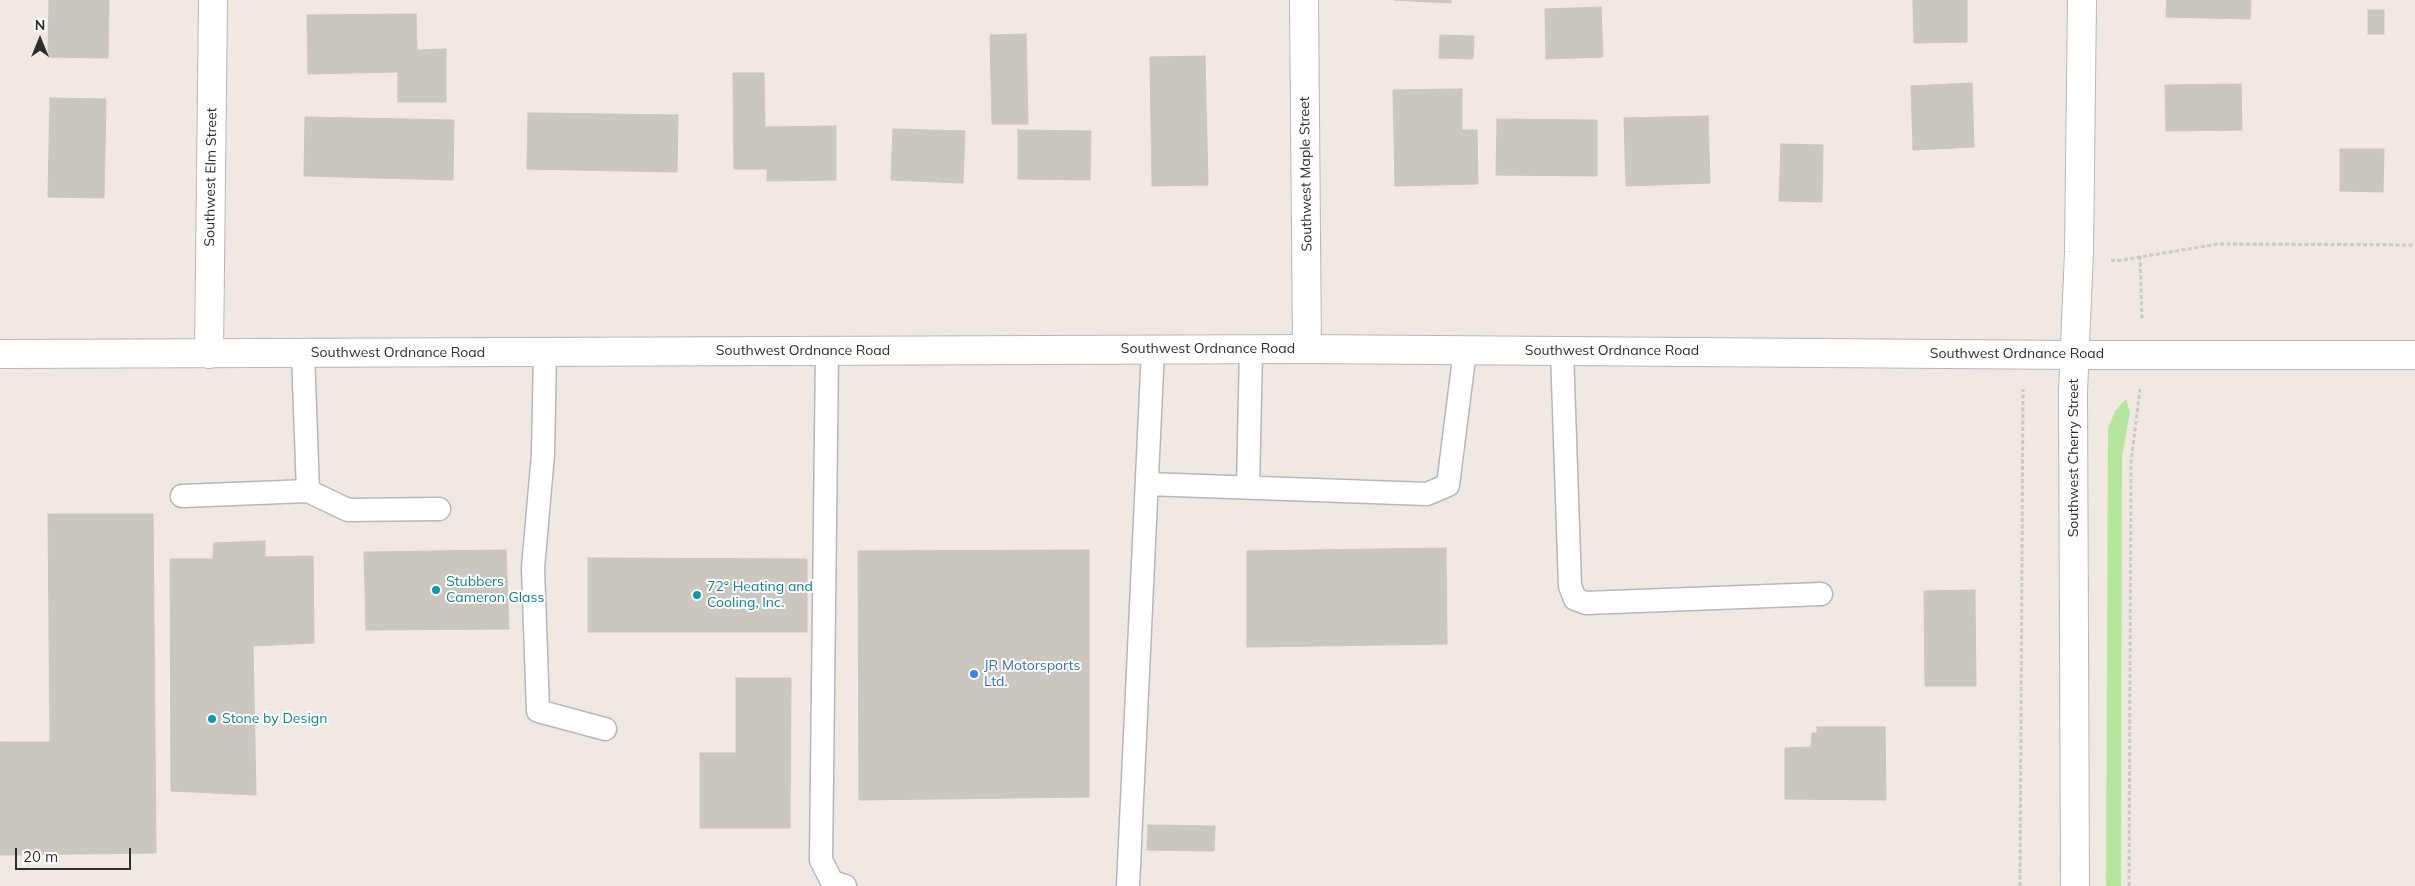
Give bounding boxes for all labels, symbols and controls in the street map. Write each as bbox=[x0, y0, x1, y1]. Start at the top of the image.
north arrow bbox=[15, 15, 65, 65]
text: N bbox=[35, 16, 45, 34]
street label: Southwest Maple Street bbox=[1296, 96, 1316, 252]
street label: Southwest Elm Street bbox=[201, 107, 221, 247]
street label: Southwest Ordnance Road bbox=[1121, 341, 1295, 357]
street label: Southwest Ordnance Road bbox=[716, 343, 890, 359]
street label: Southwest Ordnance Road bbox=[1525, 343, 1699, 359]
street label: Southwest Ordnance Road bbox=[311, 345, 485, 361]
street label: Southwest Ordnance Road bbox=[1930, 346, 2104, 362]
street label: Southwest Cherry Street bbox=[2066, 379, 2082, 537]
place label: Stubbers Cameron Glass bbox=[446, 574, 544, 606]
place label: 72° Heating and Cooling, Inc. bbox=[707, 579, 813, 612]
marker: Stubbers Cameron Glass bbox=[430, 584, 442, 596]
marker: 72° Heating and Cooling, Inc. bbox=[691, 589, 703, 601]
place label: JR Motorsports Ltd. bbox=[984, 658, 1080, 690]
marker: JR Motorsports Ltd. bbox=[968, 668, 980, 680]
place label: Stone by Design bbox=[222, 711, 327, 727]
marker: Stone by Design bbox=[206, 713, 218, 725]
scale bar bbox=[18, 838, 134, 870]
text: 20 m bbox=[23, 847, 58, 866]

